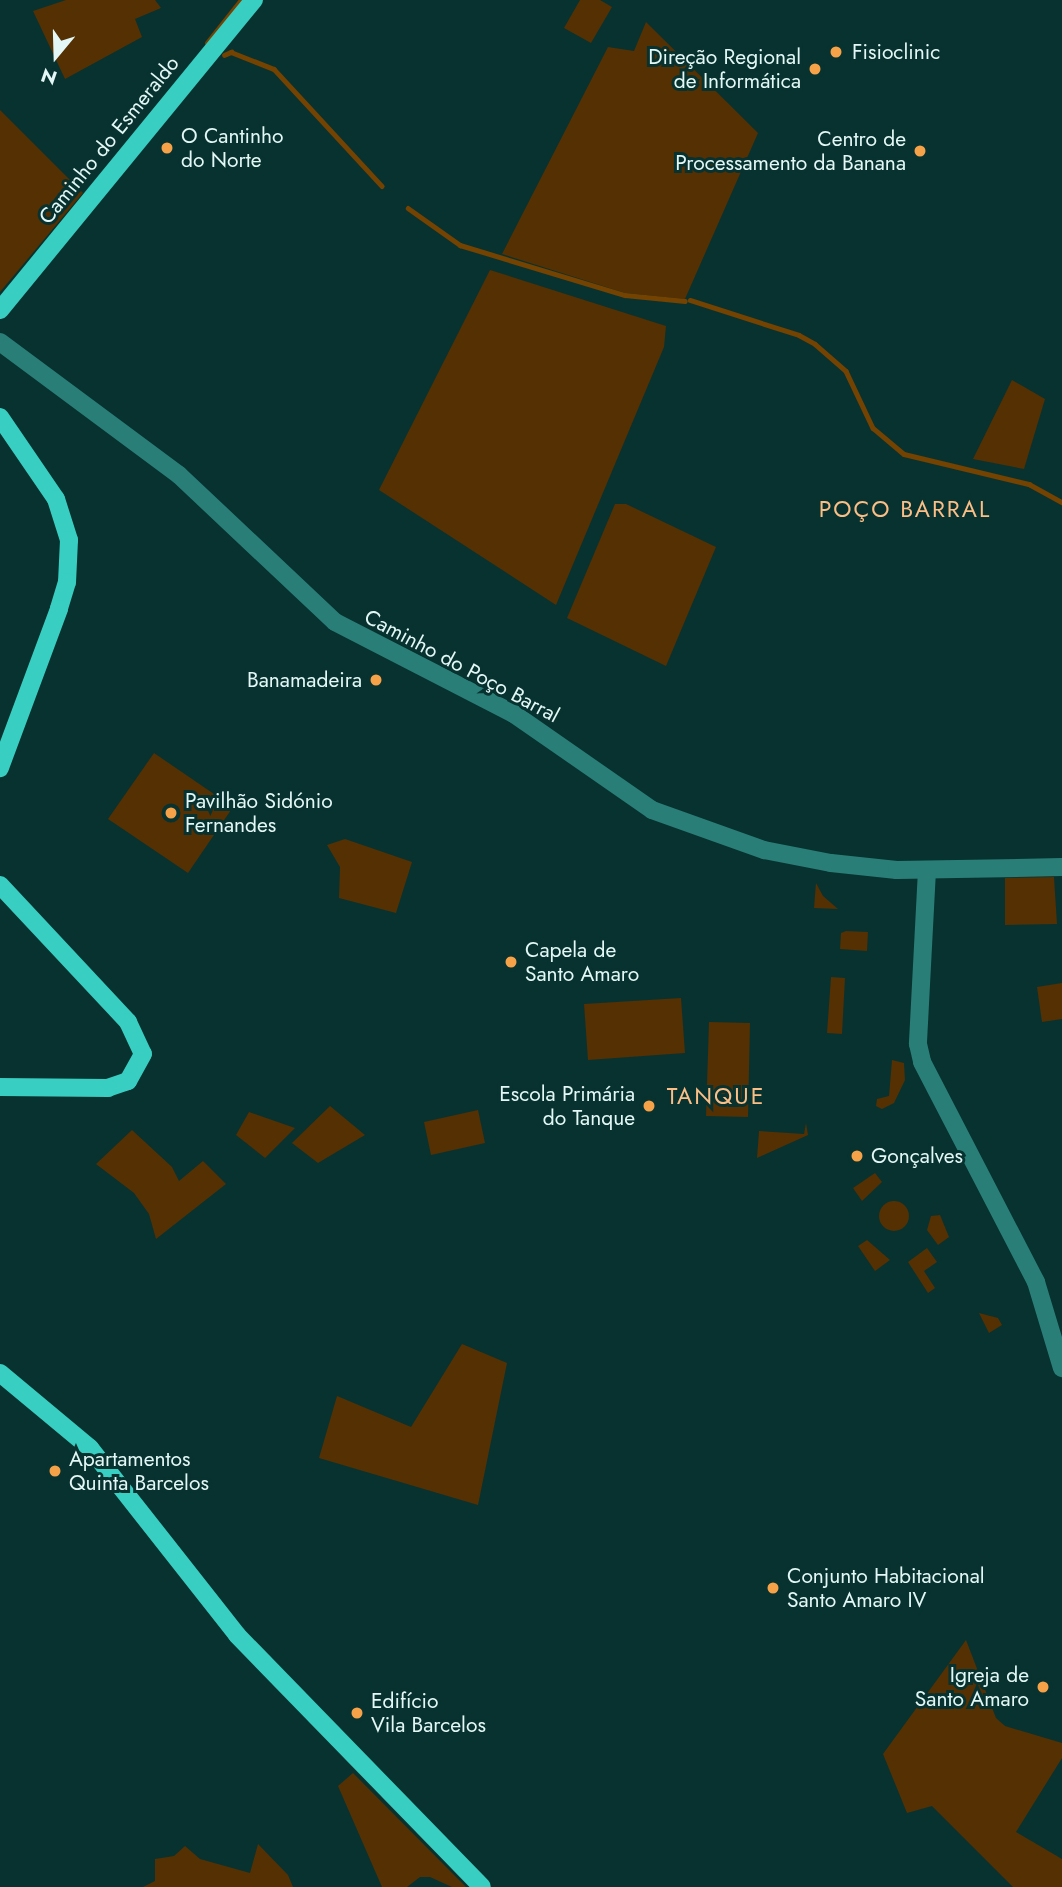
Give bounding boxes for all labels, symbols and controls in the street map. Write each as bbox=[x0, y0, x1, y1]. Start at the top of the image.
north arrow bbox=[21, 21, 91, 91]
place label: Fisioclinic bbox=[852, 39, 940, 65]
marker: Fisioclinic bbox=[826, 42, 846, 62]
place label: Direção Regional de Informática bbox=[648, 44, 801, 94]
street label: Caminho do Esmeraldo bbox=[34, 51, 184, 229]
text: N bbox=[37, 61, 61, 92]
marker: Direção Regional de Informática bbox=[807, 61, 823, 77]
place label: O Cantinho do Norte bbox=[181, 123, 283, 173]
place label: Centro de Processamento da Banana bbox=[675, 126, 906, 176]
marker: O Cantinho do Norte bbox=[159, 140, 175, 156]
marker: Centro de Processamento da Banana bbox=[912, 143, 928, 159]
district label: POÇO BARRAL bbox=[820, 495, 990, 523]
street label: Caminho do Poço Barral bbox=[360, 604, 564, 728]
place label: Banamadeira bbox=[247, 667, 362, 693]
marker: Banamadeira bbox=[368, 672, 384, 688]
place label: Pavilhão Sidónio Fernandes bbox=[185, 788, 333, 838]
marker: Pavilhão Sidónio Fernandes bbox=[163, 805, 179, 821]
place label: Capela de Santo Amaro bbox=[525, 937, 639, 987]
marker: Capela de Santo Amaro bbox=[503, 954, 519, 970]
place label: Escola Primária do Tanque bbox=[499, 1081, 635, 1131]
district label: TANQUE bbox=[667, 1082, 765, 1110]
marker: Escola Primária do Tanque bbox=[641, 1098, 657, 1114]
place label: Gonçalves bbox=[871, 1143, 963, 1169]
marker: Gonçalves bbox=[849, 1148, 865, 1164]
place label: Apartamentos Quinta Barcelos bbox=[69, 1446, 209, 1496]
marker: Apartamentos Quinta Barcelos bbox=[47, 1463, 63, 1479]
place label: Conjunto Habitacional Santo Amaro IV bbox=[787, 1563, 985, 1613]
marker: Conjunto Habitacional Santo Amaro IV bbox=[765, 1580, 781, 1596]
place label: Igreja de Santo Amaro bbox=[915, 1662, 1029, 1712]
marker: Igreja de Santo Amaro bbox=[1035, 1679, 1051, 1695]
place label: Edifício Vila Barcelos bbox=[371, 1688, 486, 1738]
marker: Edifício Vila Barcelos bbox=[349, 1705, 365, 1721]

